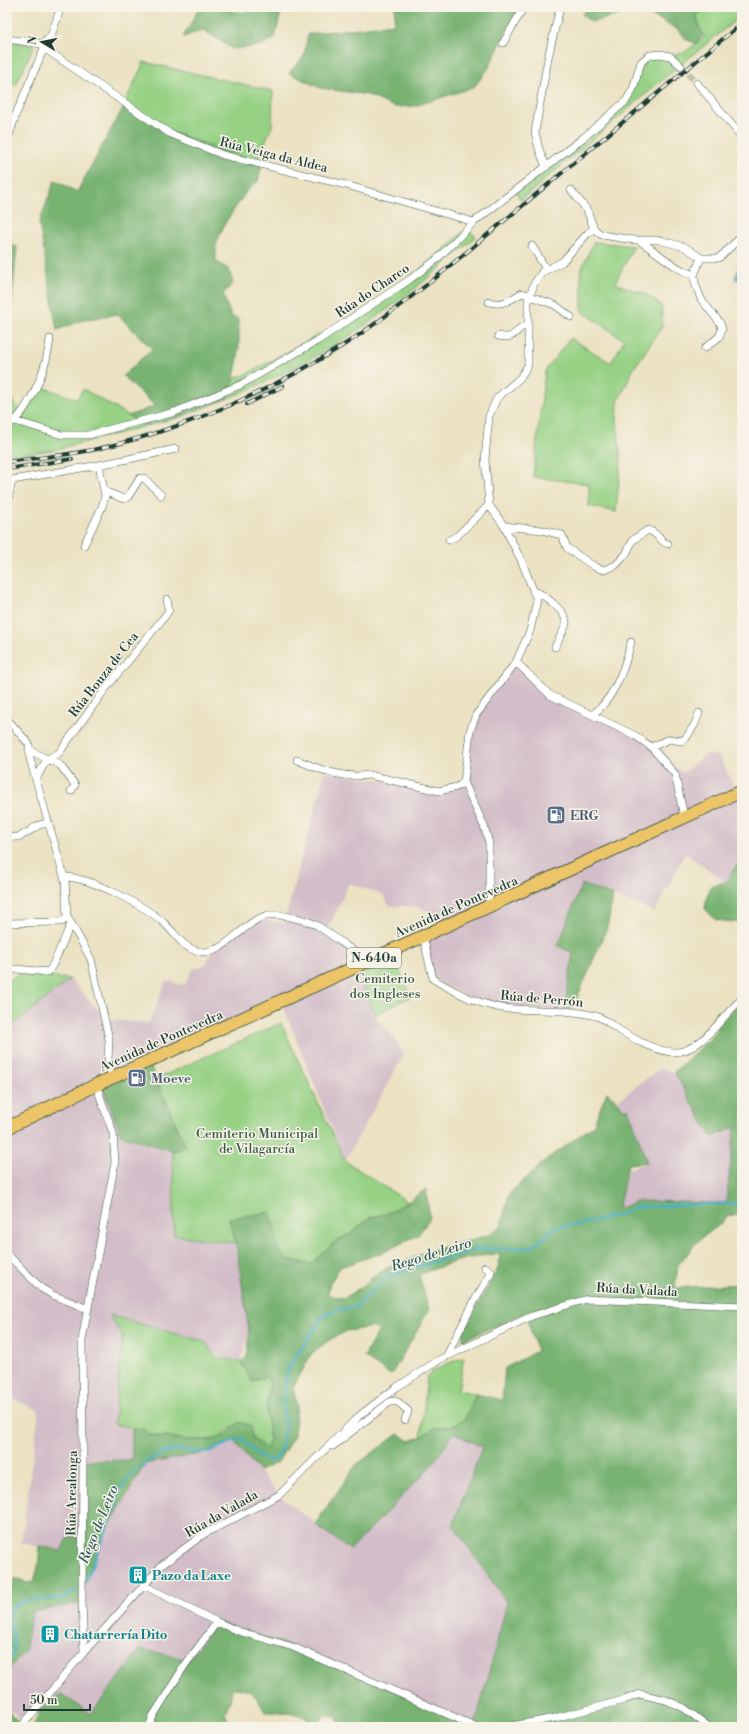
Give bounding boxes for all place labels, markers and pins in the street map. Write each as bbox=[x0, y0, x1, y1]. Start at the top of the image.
fuel station icon: ERG bbox=[545, 804, 567, 826]
place label: ERG bbox=[570, 808, 599, 824]
fuel station icon: Moeve bbox=[126, 1067, 148, 1089]
place label: Moeve bbox=[151, 1071, 191, 1087]
building icon: Pazo da Laxe bbox=[127, 1564, 149, 1586]
place label: Pazo da Laxe bbox=[152, 1568, 231, 1584]
building icon: Chatarrería Dito bbox=[39, 1623, 61, 1645]
place label: Chatarrería Dito bbox=[64, 1627, 168, 1643]

